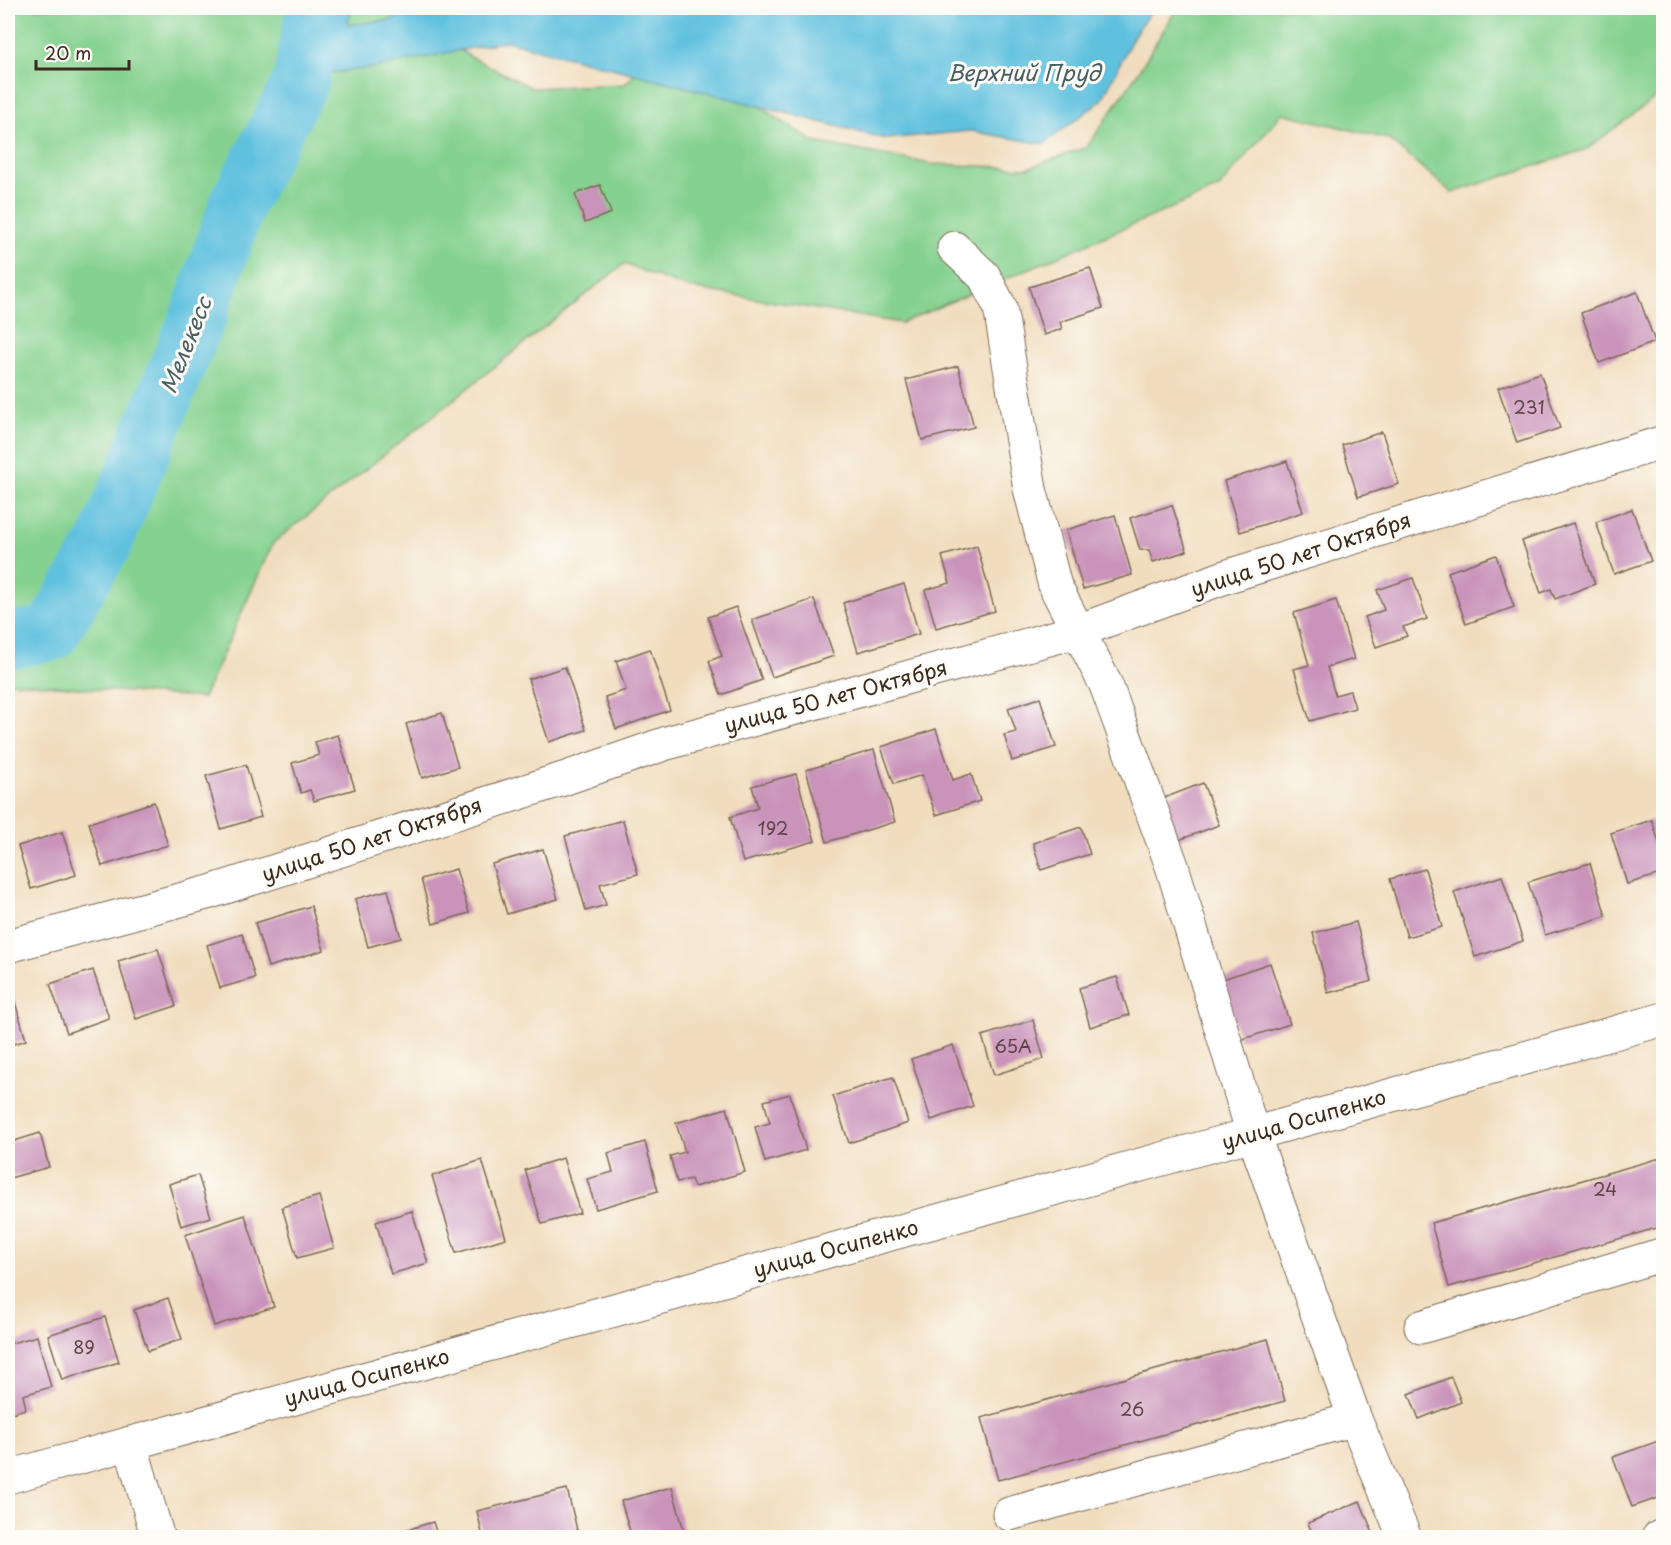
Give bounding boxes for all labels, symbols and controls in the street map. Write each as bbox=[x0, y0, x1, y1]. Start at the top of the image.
scale bar bbox=[36, 33, 129, 71]
text: 20 m bbox=[45, 39, 91, 66]
water label: Верхний Пруд bbox=[947, 55, 1103, 88]
water label: Мелекесс bbox=[150, 290, 219, 398]
house number: 231 bbox=[1513, 393, 1545, 420]
street label: улица 50 лет Октября bbox=[1186, 502, 1415, 604]
street label: улица 50 лет Октября bbox=[720, 650, 951, 740]
street label: улица 50 лет Октября bbox=[257, 787, 486, 889]
house number: 192 bbox=[758, 814, 788, 841]
house number: 65А bbox=[994, 1032, 1032, 1059]
street label: улица Осипенко bbox=[1217, 1079, 1389, 1157]
house number: 24 bbox=[1593, 1175, 1617, 1202]
street label: улица Осипенко bbox=[749, 1210, 922, 1284]
house number: 89 bbox=[73, 1333, 95, 1360]
street label: улица Осипенко bbox=[280, 1339, 453, 1413]
house number: 26 bbox=[1120, 1395, 1144, 1422]

